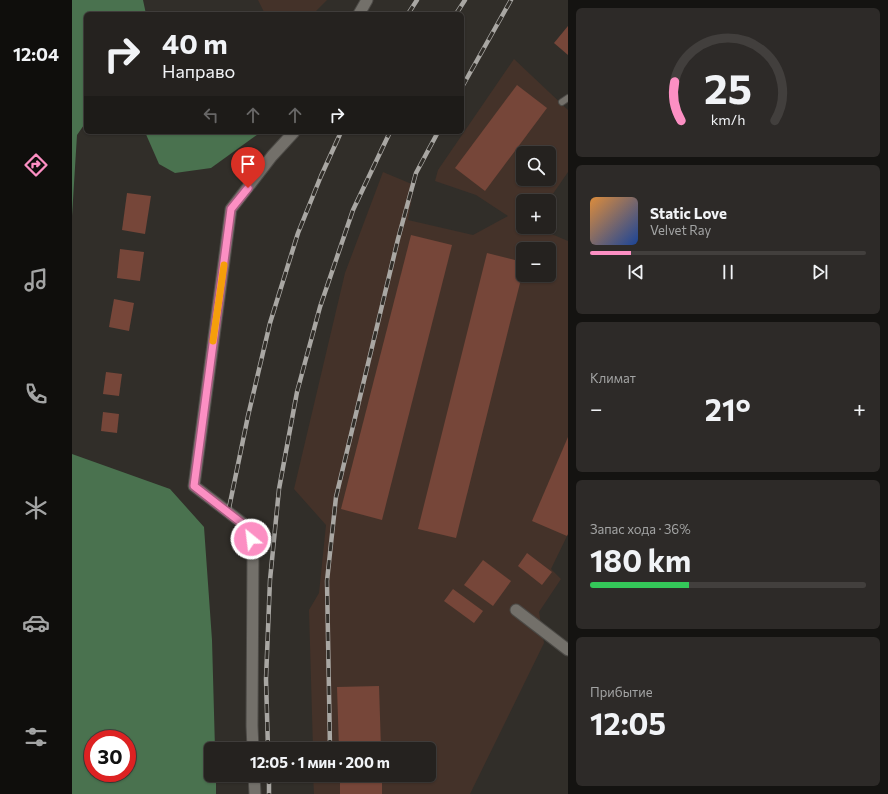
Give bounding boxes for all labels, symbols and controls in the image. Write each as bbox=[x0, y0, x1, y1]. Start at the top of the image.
text: 40 m bbox=[162, 26, 228, 60]
icon: right bbox=[96, 28, 148, 80]
text: 12:04 bbox=[13, 43, 59, 65]
text: Направо bbox=[162, 60, 235, 82]
text: 25 bbox=[704, 61, 752, 112]
icon: left bbox=[200, 104, 222, 126]
icon: ahead bbox=[242, 104, 264, 126]
icon: ahead bbox=[284, 104, 306, 126]
icon: right bbox=[326, 104, 348, 126]
text: km/h bbox=[711, 109, 745, 127]
map controls bbox=[516, 146, 556, 282]
button: search bbox=[516, 146, 556, 186]
pin bbox=[231, 147, 265, 188]
icon: directions bbox=[22, 151, 50, 179]
icon: arrive bbox=[237, 153, 259, 175]
button: + bbox=[516, 194, 556, 234]
text: Static Love bbox=[650, 204, 727, 222]
text: Velvet Ray bbox=[650, 222, 711, 238]
button: − bbox=[516, 242, 556, 282]
icon: previous bbox=[625, 261, 647, 283]
icon: pause bbox=[717, 261, 739, 283]
icon: next bbox=[809, 261, 831, 283]
icon: music bbox=[22, 266, 50, 294]
text: Климат bbox=[590, 370, 636, 386]
icon: phone bbox=[22, 380, 50, 408]
text: 21° bbox=[705, 390, 751, 427]
text: − bbox=[590, 395, 603, 422]
text: + bbox=[853, 395, 866, 422]
icon: climate bbox=[22, 494, 50, 522]
position arrow bbox=[230, 518, 272, 560]
text: Запас хода · 36% bbox=[590, 521, 691, 537]
text: 180 km bbox=[590, 541, 691, 578]
icon: car bbox=[22, 609, 50, 637]
text: Прибытие bbox=[590, 684, 653, 700]
text: 12:05 bbox=[590, 704, 666, 741]
icon: filters bbox=[22, 723, 50, 751]
speed limit sign: 30 bbox=[84, 730, 136, 782]
text: 12:05 · 1 мин · 200 m bbox=[250, 753, 390, 771]

